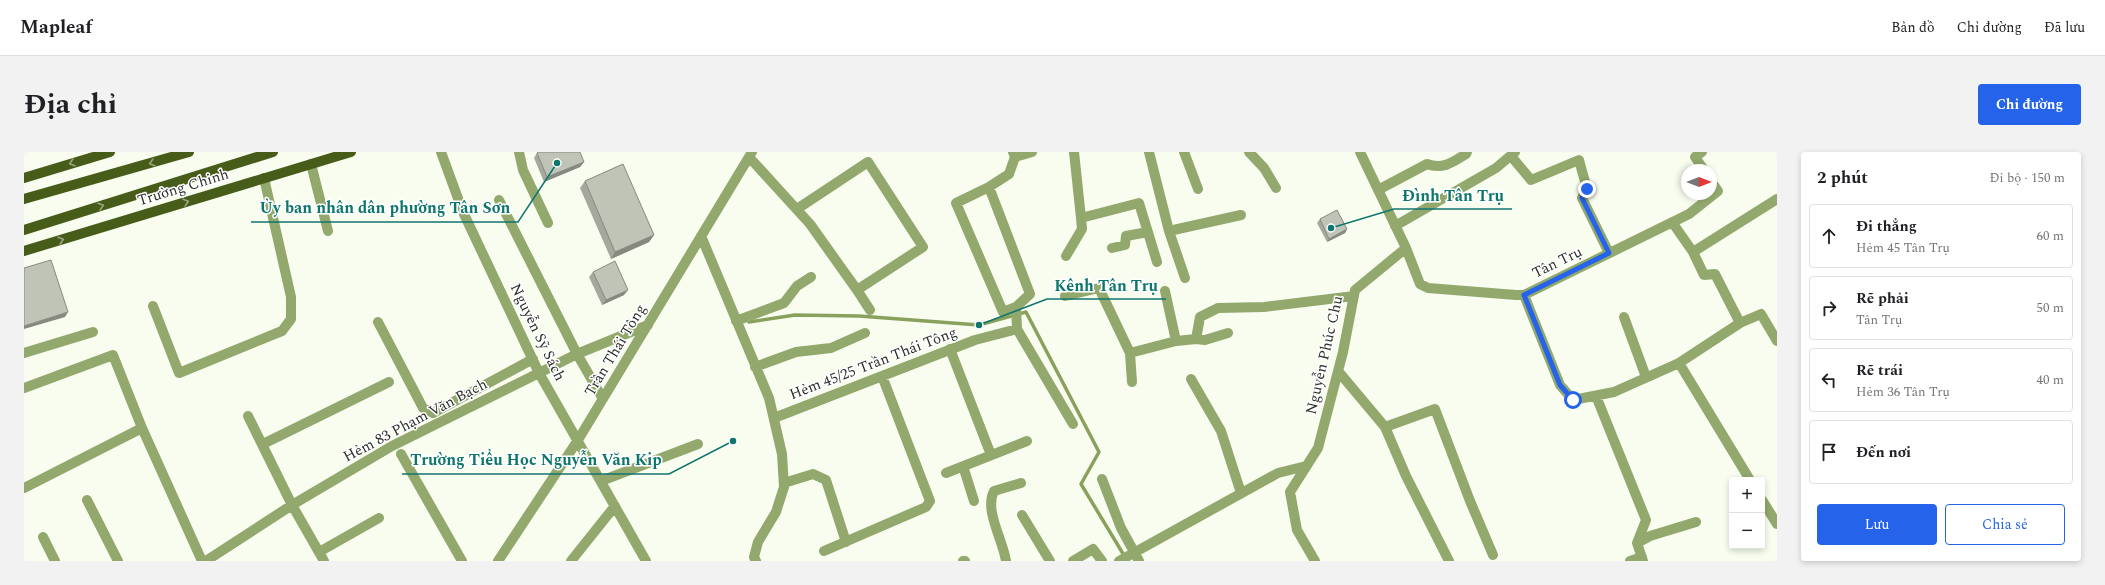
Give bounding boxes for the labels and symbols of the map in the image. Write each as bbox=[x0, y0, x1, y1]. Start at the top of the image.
one-way arrow bbox=[69, 158, 76, 167]
one-way arrow bbox=[148, 158, 155, 167]
street label: Trường Chinh bbox=[135, 163, 232, 212]
north arrow bbox=[1681, 164, 1717, 200]
route end bbox=[1578, 180, 1596, 198]
callout: Đình Tân Trụ bbox=[1394, 181, 1512, 209]
text: Đình Tân Trụ bbox=[1402, 184, 1505, 208]
callout: Ủy ban nhân dân phường Tân Sơn bbox=[251, 194, 518, 222]
text: Ủy ban nhân dân phường Tân Sơn bbox=[260, 196, 511, 220]
one-way arrow bbox=[182, 198, 189, 207]
one-way arrow bbox=[98, 202, 105, 211]
one-way arrow bbox=[58, 236, 65, 245]
street label: Tân Trụ bbox=[1528, 240, 1586, 284]
callout: Kênh Tân Trụ bbox=[1047, 271, 1166, 299]
text: Kênh Tân Trụ bbox=[1054, 274, 1158, 298]
street label: Nguyễn Sỹ Sách bbox=[504, 279, 571, 385]
street label: Nguyễn Phúc Chu bbox=[1300, 293, 1349, 417]
street label: Trần Thái Tông bbox=[579, 300, 652, 401]
street label: Hẻm 45/25 Trần Thái Tông bbox=[786, 321, 960, 406]
street label: Hẻm 83 Phạm Văn Bạch bbox=[339, 373, 492, 468]
route start bbox=[1564, 391, 1582, 409]
callout: Trường Tiểu Học Nguyễn Văn Kip bbox=[402, 446, 669, 474]
text: Trường Tiểu Học Nguyễn Văn Kip bbox=[410, 448, 662, 472]

